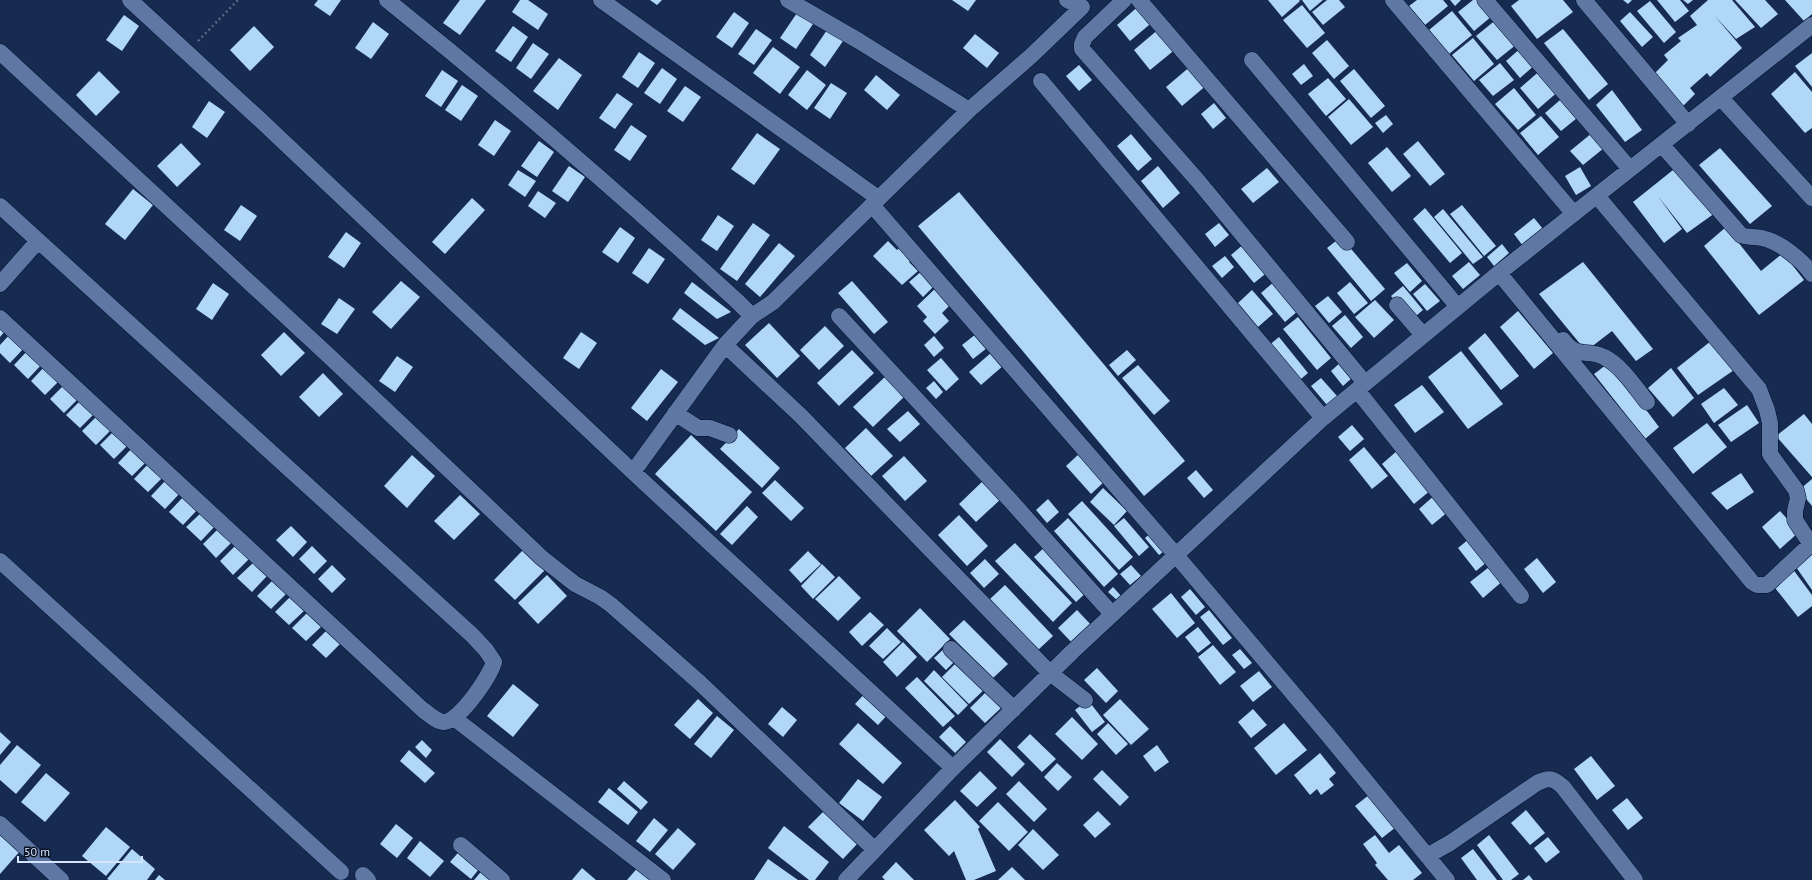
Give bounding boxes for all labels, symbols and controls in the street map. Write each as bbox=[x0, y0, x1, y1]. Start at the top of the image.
scale bar bbox=[18, 838, 142, 864]
text: 50 m bbox=[24, 844, 50, 859]

